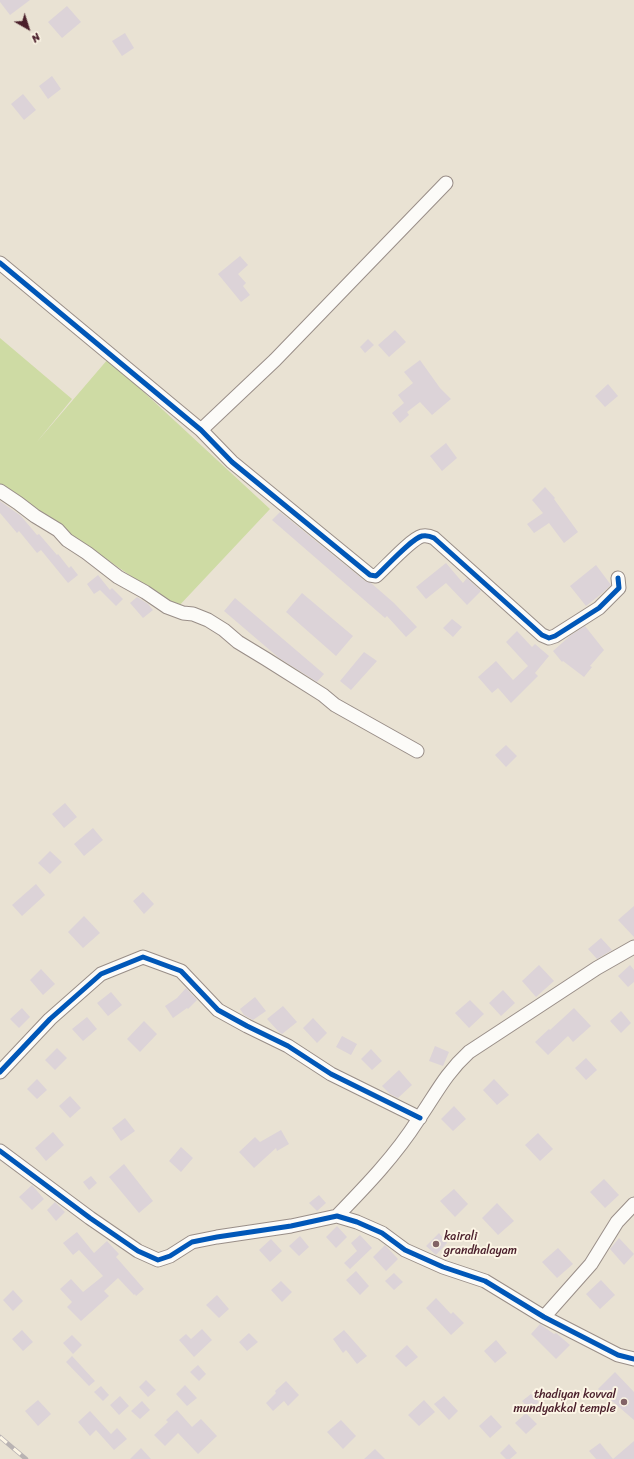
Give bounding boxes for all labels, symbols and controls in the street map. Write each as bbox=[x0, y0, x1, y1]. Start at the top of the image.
north arrow bbox=[8, 8, 48, 48]
text: N bbox=[27, 28, 45, 47]
place label: kairali grandhalayam bbox=[444, 1230, 517, 1258]
marker: kairali grandhalayam bbox=[431, 1239, 441, 1249]
place label: thadiyan kovval mundyakkal temple bbox=[513, 1388, 616, 1416]
marker: thadiyan kovval mundyakkal temple bbox=[619, 1397, 629, 1407]

